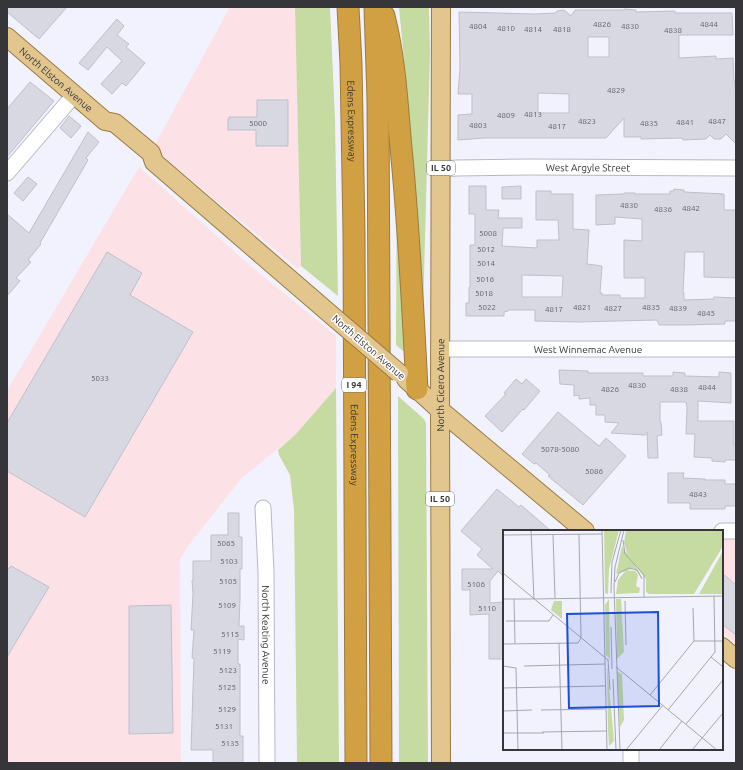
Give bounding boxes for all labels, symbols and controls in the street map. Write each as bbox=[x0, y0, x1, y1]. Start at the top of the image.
house number: 4826 bbox=[593, 20, 612, 29]
house number: 4844 bbox=[700, 20, 719, 29]
house number: 4804 bbox=[469, 22, 488, 31]
house number: 4830 bbox=[621, 22, 640, 31]
house number: 4810 bbox=[497, 24, 516, 33]
house number: 4814 bbox=[524, 25, 543, 34]
house number: 4818 bbox=[553, 25, 572, 34]
house number: 4838 bbox=[664, 26, 683, 35]
street label: North Elston Avenue bbox=[17, 45, 95, 114]
street label: Edens Expressway bbox=[345, 80, 358, 162]
house number: 4829 bbox=[607, 86, 625, 95]
house number: 4813 bbox=[524, 110, 542, 119]
house number: 4809 bbox=[497, 111, 515, 120]
house number: 4823 bbox=[578, 117, 596, 126]
house number: 4847 bbox=[708, 117, 726, 126]
house number: 4841 bbox=[676, 118, 694, 127]
house number: 5000 bbox=[249, 119, 268, 128]
house number: 4835 bbox=[640, 119, 658, 128]
house number: 4803 bbox=[469, 121, 487, 130]
house number: 4817 bbox=[548, 122, 566, 131]
road number: IL 50 bbox=[427, 161, 455, 175]
street label: West Argyle Street bbox=[546, 162, 630, 173]
house number: 4830 bbox=[620, 201, 639, 210]
house number: 4842 bbox=[682, 204, 700, 213]
house number: 4836 bbox=[654, 205, 673, 214]
house number: 5008 bbox=[479, 229, 498, 238]
house number: 5012 bbox=[477, 245, 495, 254]
house number: 5014 bbox=[477, 259, 496, 268]
house number: 5016 bbox=[476, 275, 495, 284]
house number: 5018 bbox=[475, 289, 494, 298]
house number: 5022 bbox=[478, 303, 496, 312]
house number: 4821 bbox=[573, 303, 591, 312]
house number: 4835 bbox=[642, 303, 660, 312]
house number: 4827 bbox=[604, 304, 622, 313]
house number: 4839 bbox=[669, 304, 687, 313]
house number: 4817 bbox=[545, 305, 563, 314]
house number: 4845 bbox=[697, 309, 715, 318]
street label: North Elston Avenue bbox=[330, 313, 407, 382]
street label: North Cicero Avenue bbox=[435, 338, 446, 432]
street label: West Winnemac Avenue bbox=[534, 344, 642, 355]
house number: 5033 bbox=[91, 374, 109, 383]
road number: I 94 bbox=[342, 378, 366, 392]
house number: 4830 bbox=[628, 381, 647, 390]
house number: 4844 bbox=[698, 383, 717, 392]
house number: 4826 bbox=[601, 385, 620, 394]
house number: 4838 bbox=[670, 385, 689, 394]
street label: Edens Expressway bbox=[349, 404, 360, 486]
house number: 5078-5080 bbox=[541, 445, 580, 454]
house number: 5086 bbox=[585, 467, 604, 476]
house number: 4843 bbox=[689, 490, 707, 499]
road number: IL 50 bbox=[426, 492, 454, 506]
inset map bbox=[503, 530, 723, 750]
house number: 5065 bbox=[217, 539, 235, 548]
house number: 5103 bbox=[220, 557, 238, 566]
house number: 5105 bbox=[219, 577, 237, 586]
house number: 5106 bbox=[467, 580, 486, 589]
street label: North Keating Avenue bbox=[260, 585, 272, 685]
house number: 5109 bbox=[218, 601, 236, 610]
house number: 5110 bbox=[478, 604, 497, 613]
house number: 5115 bbox=[221, 630, 239, 639]
house number: 5119 bbox=[213, 647, 231, 656]
house number: 5123 bbox=[219, 666, 237, 675]
house number: 5125 bbox=[218, 683, 236, 692]
house number: 5129 bbox=[218, 705, 236, 714]
house number: 5131 bbox=[215, 722, 233, 731]
house number: 5135 bbox=[221, 739, 239, 748]

